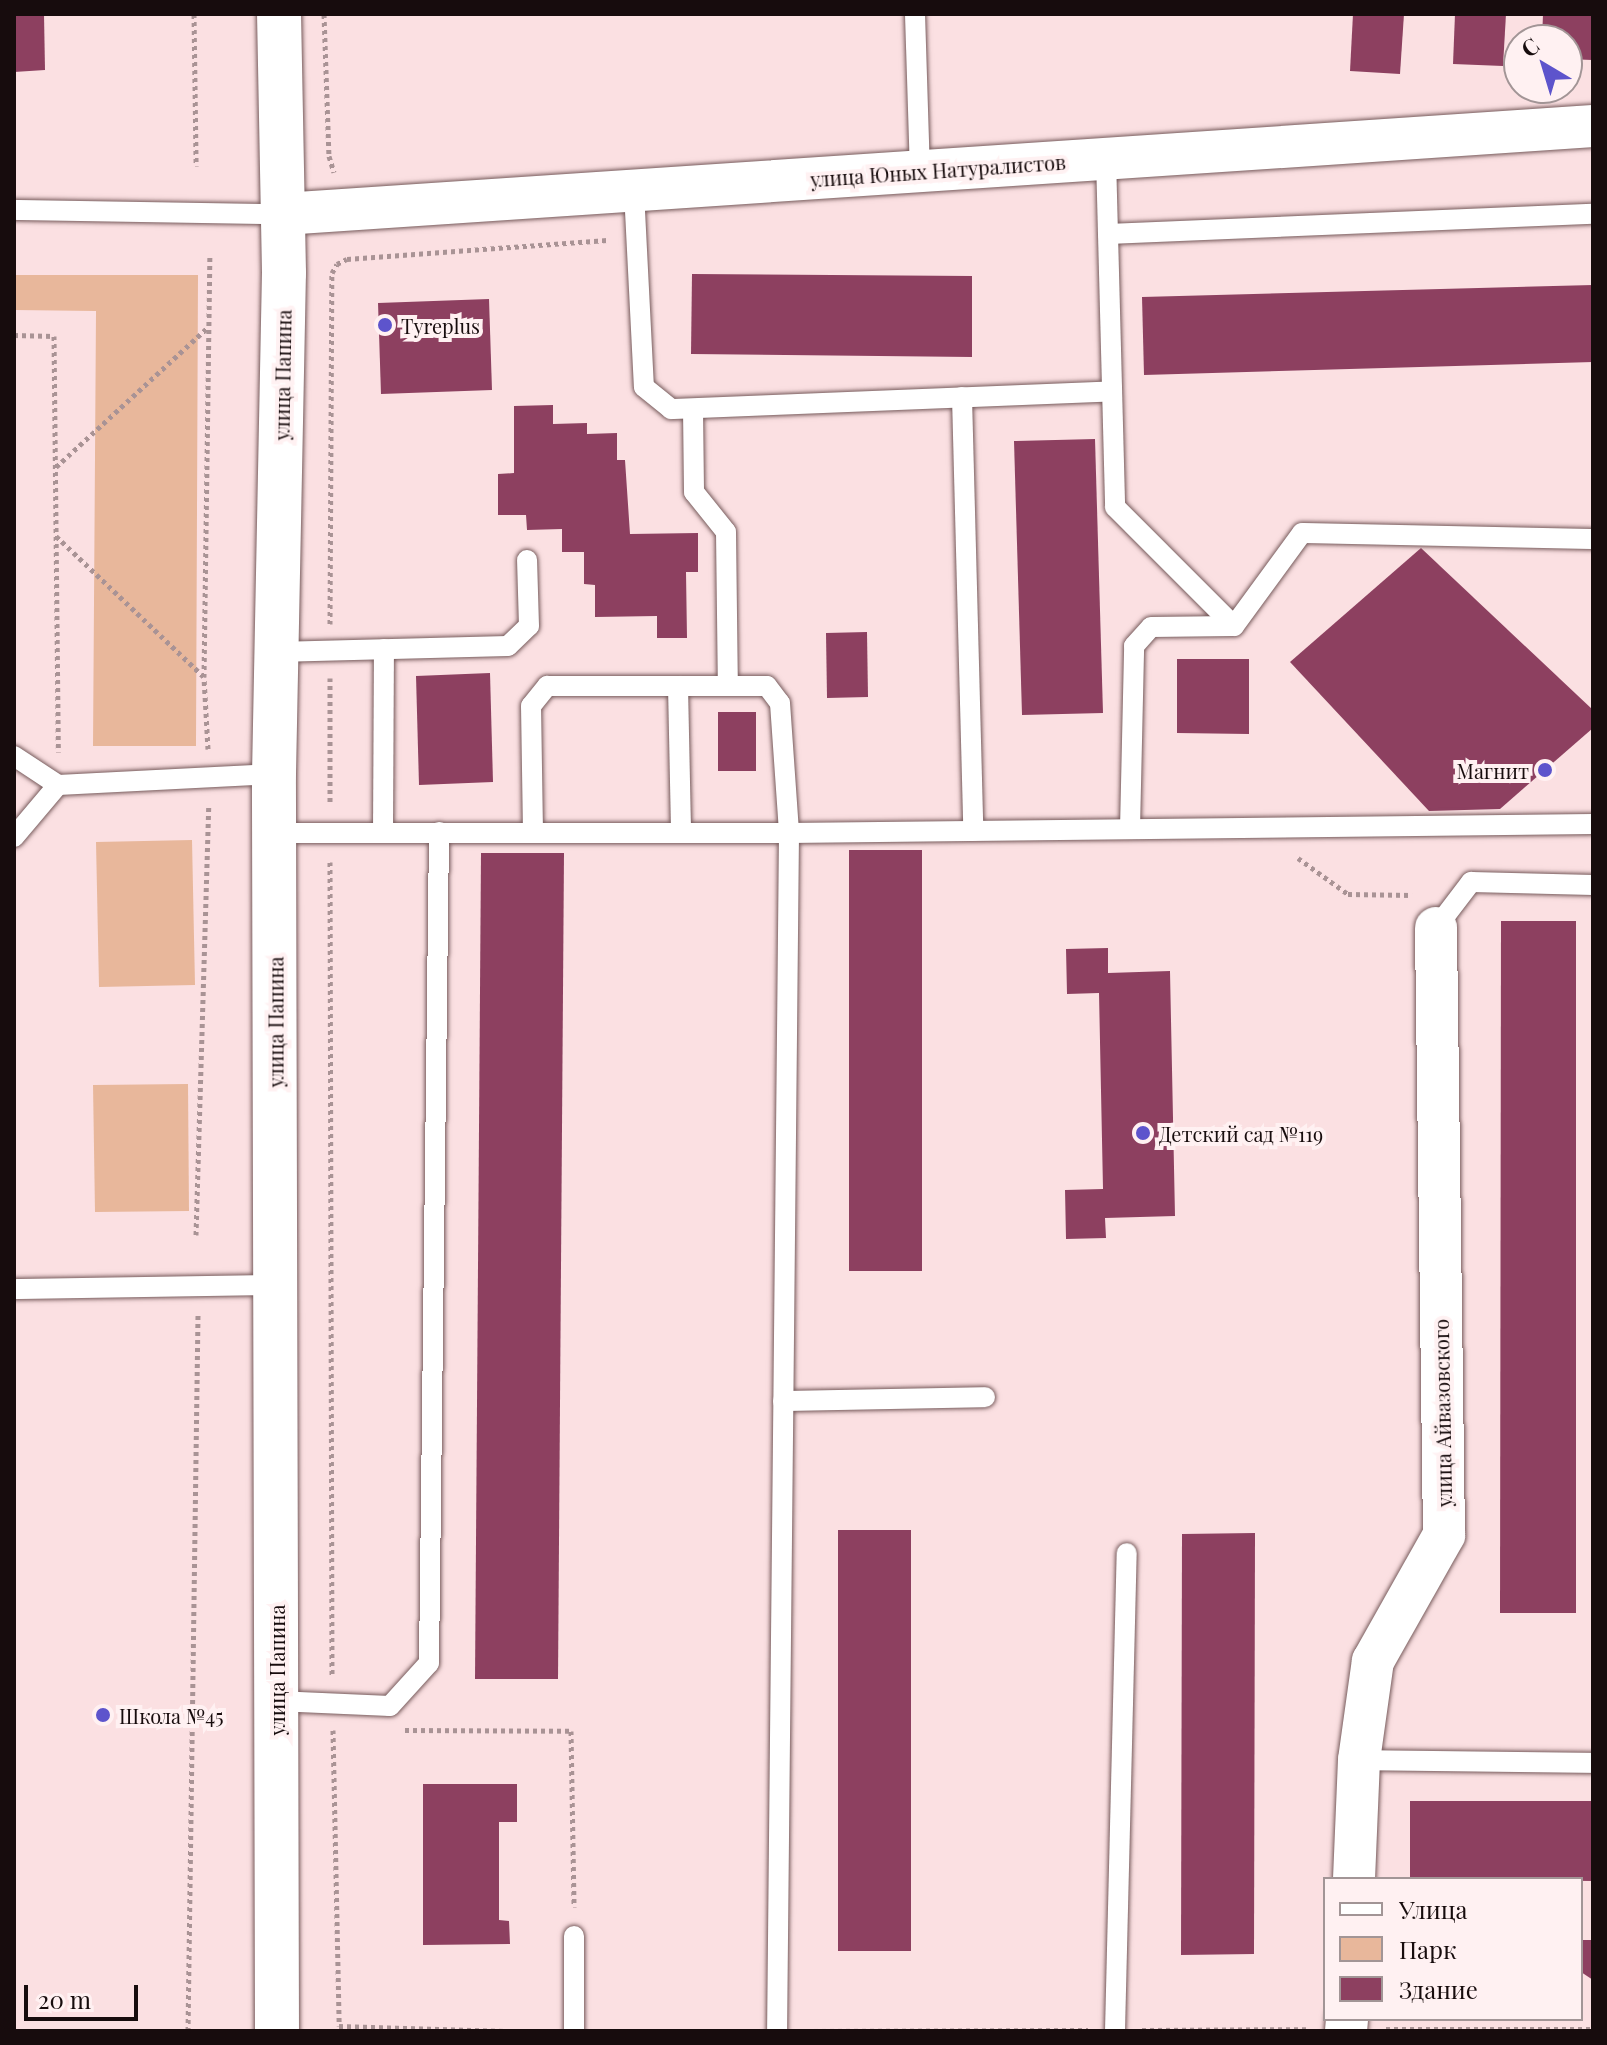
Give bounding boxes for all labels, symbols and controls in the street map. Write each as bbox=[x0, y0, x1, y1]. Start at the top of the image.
north arrow bbox=[1503, 24, 1583, 104]
text: С bbox=[1514, 30, 1545, 63]
street label: улица Юных Натуралистов bbox=[809, 149, 1067, 191]
street label: улица Папина bbox=[269, 309, 295, 441]
place label: Tyreplus bbox=[401, 313, 480, 337]
marker: Tyreplus bbox=[376, 316, 394, 334]
place label: Магнит bbox=[1457, 758, 1529, 782]
marker: Магнит bbox=[1536, 761, 1554, 779]
street label: улица Папина bbox=[263, 957, 287, 1087]
place label: Детский сад №119 bbox=[1159, 1121, 1323, 1145]
marker: Детский сад №119 bbox=[1134, 1124, 1152, 1142]
street label: улица Айвазовского bbox=[1428, 1319, 1456, 1507]
street label: улица Папина bbox=[264, 1605, 288, 1735]
place label: Школа №45 bbox=[119, 1703, 224, 1727]
marker: Школа №45 bbox=[94, 1706, 112, 1724]
legend bbox=[1323, 1877, 1583, 2021]
text: Улица bbox=[1399, 1893, 1468, 1925]
text: Парк bbox=[1399, 1933, 1457, 1965]
scale bar bbox=[28, 1969, 142, 2019]
text: Здание bbox=[1399, 1973, 1478, 2005]
text: 20 m bbox=[38, 1983, 91, 2015]

